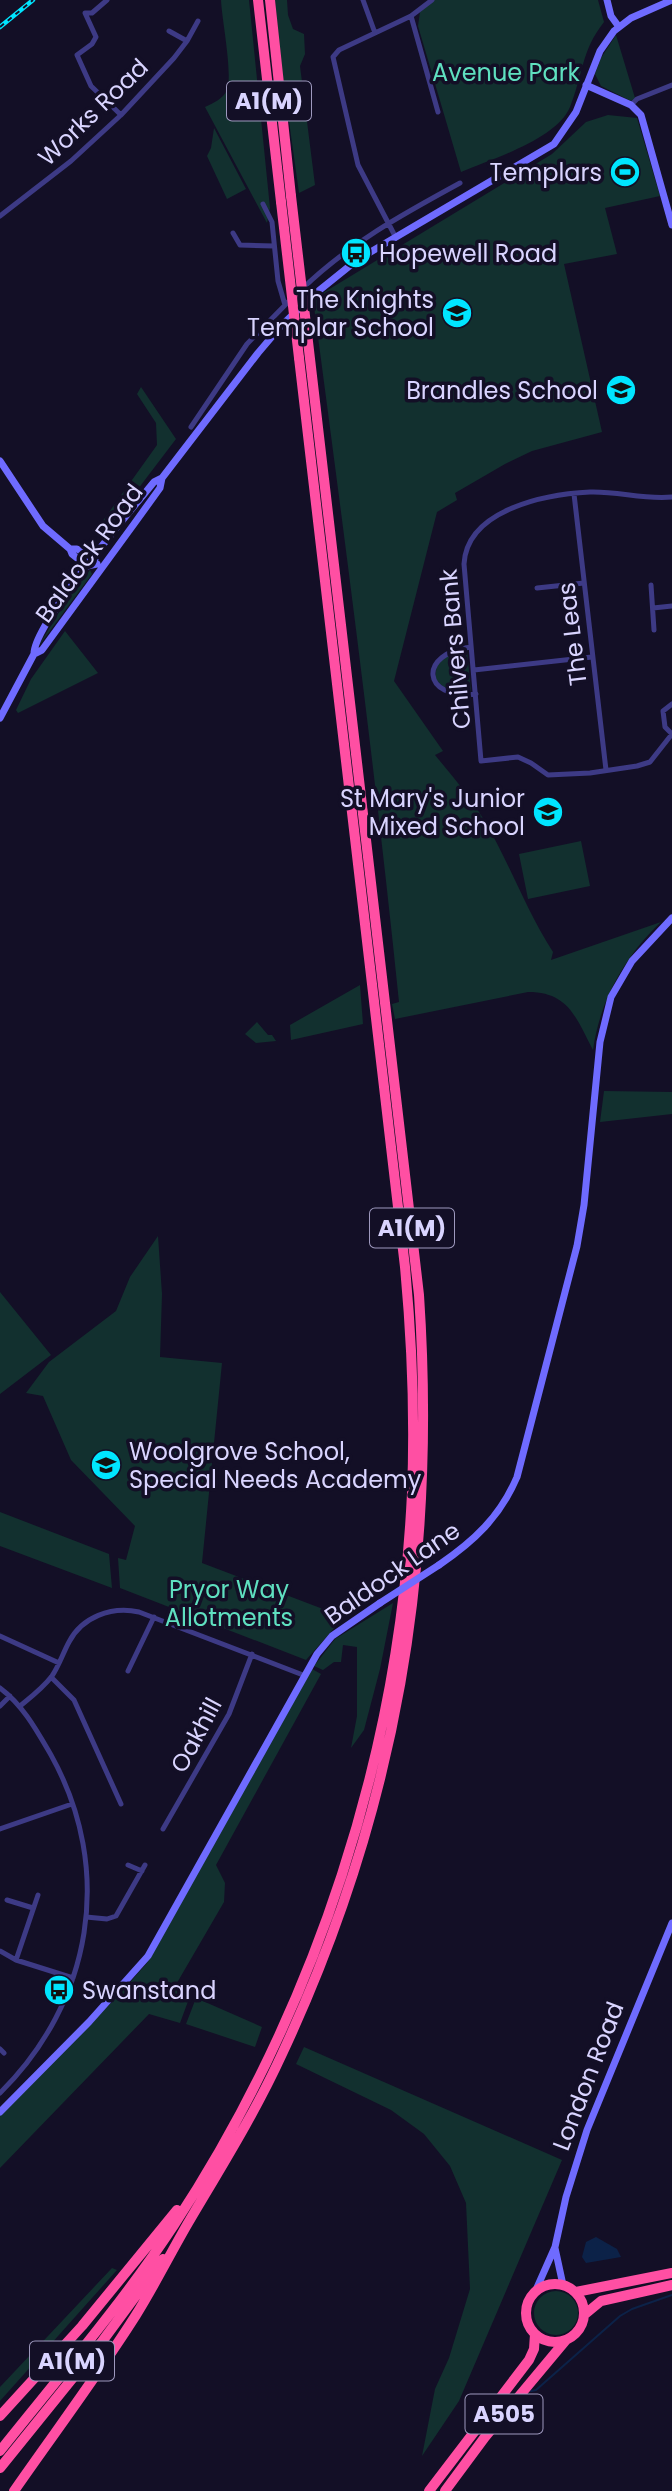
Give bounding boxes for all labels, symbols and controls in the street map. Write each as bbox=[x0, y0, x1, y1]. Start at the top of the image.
street label: Works Road bbox=[31, 51, 155, 173]
park label: Avenue Park bbox=[432, 56, 581, 89]
road number: A1(M) bbox=[227, 82, 311, 120]
sports icon: Templars bbox=[608, 155, 642, 189]
place label: Templars bbox=[490, 156, 602, 189]
bus stop icon: Hopewell Road bbox=[339, 236, 373, 270]
place label: Hopewell Road bbox=[379, 237, 557, 270]
place label: The Knights Templar School bbox=[247, 283, 434, 344]
school or university icon: The Knights Templar School bbox=[440, 296, 474, 330]
school or university icon: Brandles School bbox=[604, 373, 638, 407]
place label: Brandles School bbox=[406, 374, 598, 407]
street label: Baldock Road bbox=[27, 477, 151, 629]
street label: Chilvers Bank bbox=[432, 567, 478, 730]
street label: The Leas bbox=[549, 581, 595, 687]
place label: St Mary's Junior Mixed School bbox=[340, 782, 525, 843]
school or university icon: St Mary's Junior Mixed School bbox=[531, 795, 565, 829]
road number: A1(M) bbox=[370, 1208, 454, 1247]
place label: Woolgrove School, Special Needs Academy bbox=[129, 1435, 422, 1496]
school or university icon: Woolgrove School, Special Needs Academy bbox=[89, 1448, 123, 1482]
street label: Baldock Lane bbox=[318, 1514, 466, 1632]
park label: Pryor Way Allotments bbox=[165, 1573, 293, 1634]
street label: Oakhill bbox=[163, 1692, 229, 1778]
bus stop icon: Swanstand bbox=[42, 1973, 76, 2007]
place label: Swanstand bbox=[82, 1974, 216, 2007]
street label: London Road bbox=[544, 1997, 632, 2155]
road number: A1(M) bbox=[30, 2342, 114, 2380]
road number: A505 bbox=[466, 2394, 542, 2434]

